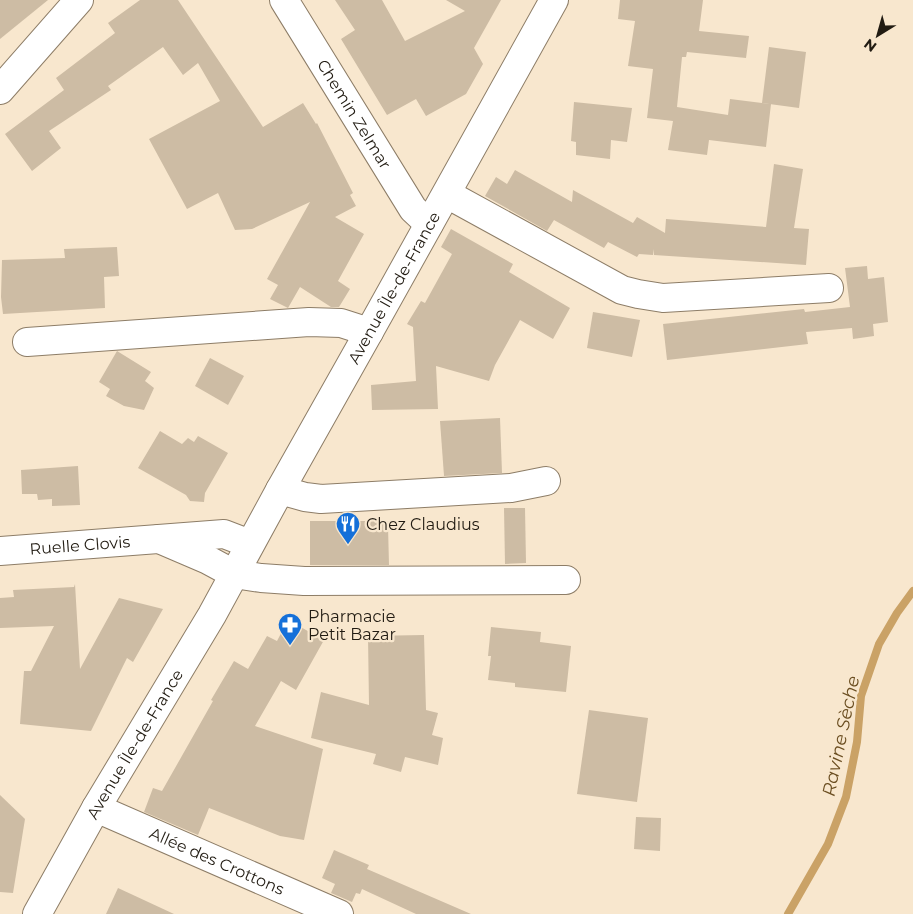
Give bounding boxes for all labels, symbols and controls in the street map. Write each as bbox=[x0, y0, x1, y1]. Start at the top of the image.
north arrow bbox=[853, 10, 903, 60]
text: N bbox=[860, 35, 880, 56]
street label: Chemin Zelmar bbox=[313, 56, 395, 172]
street label: Avenue Île-de-France bbox=[344, 208, 444, 367]
restaurant icon: Chez Claudius bbox=[335, 511, 361, 545]
place label: Chez Claudius bbox=[366, 515, 480, 534]
street label: Ruelle Clovis bbox=[29, 532, 131, 558]
place label: Pharmacie Petit Bazar bbox=[308, 607, 396, 644]
pharmacy icon: Pharmacie Petit Bazar bbox=[277, 612, 303, 646]
street label: Avenue Île-de-France bbox=[82, 666, 187, 822]
water label: Ravine Sèche bbox=[817, 674, 865, 798]
street label: Allée des Crottons bbox=[147, 823, 287, 899]

